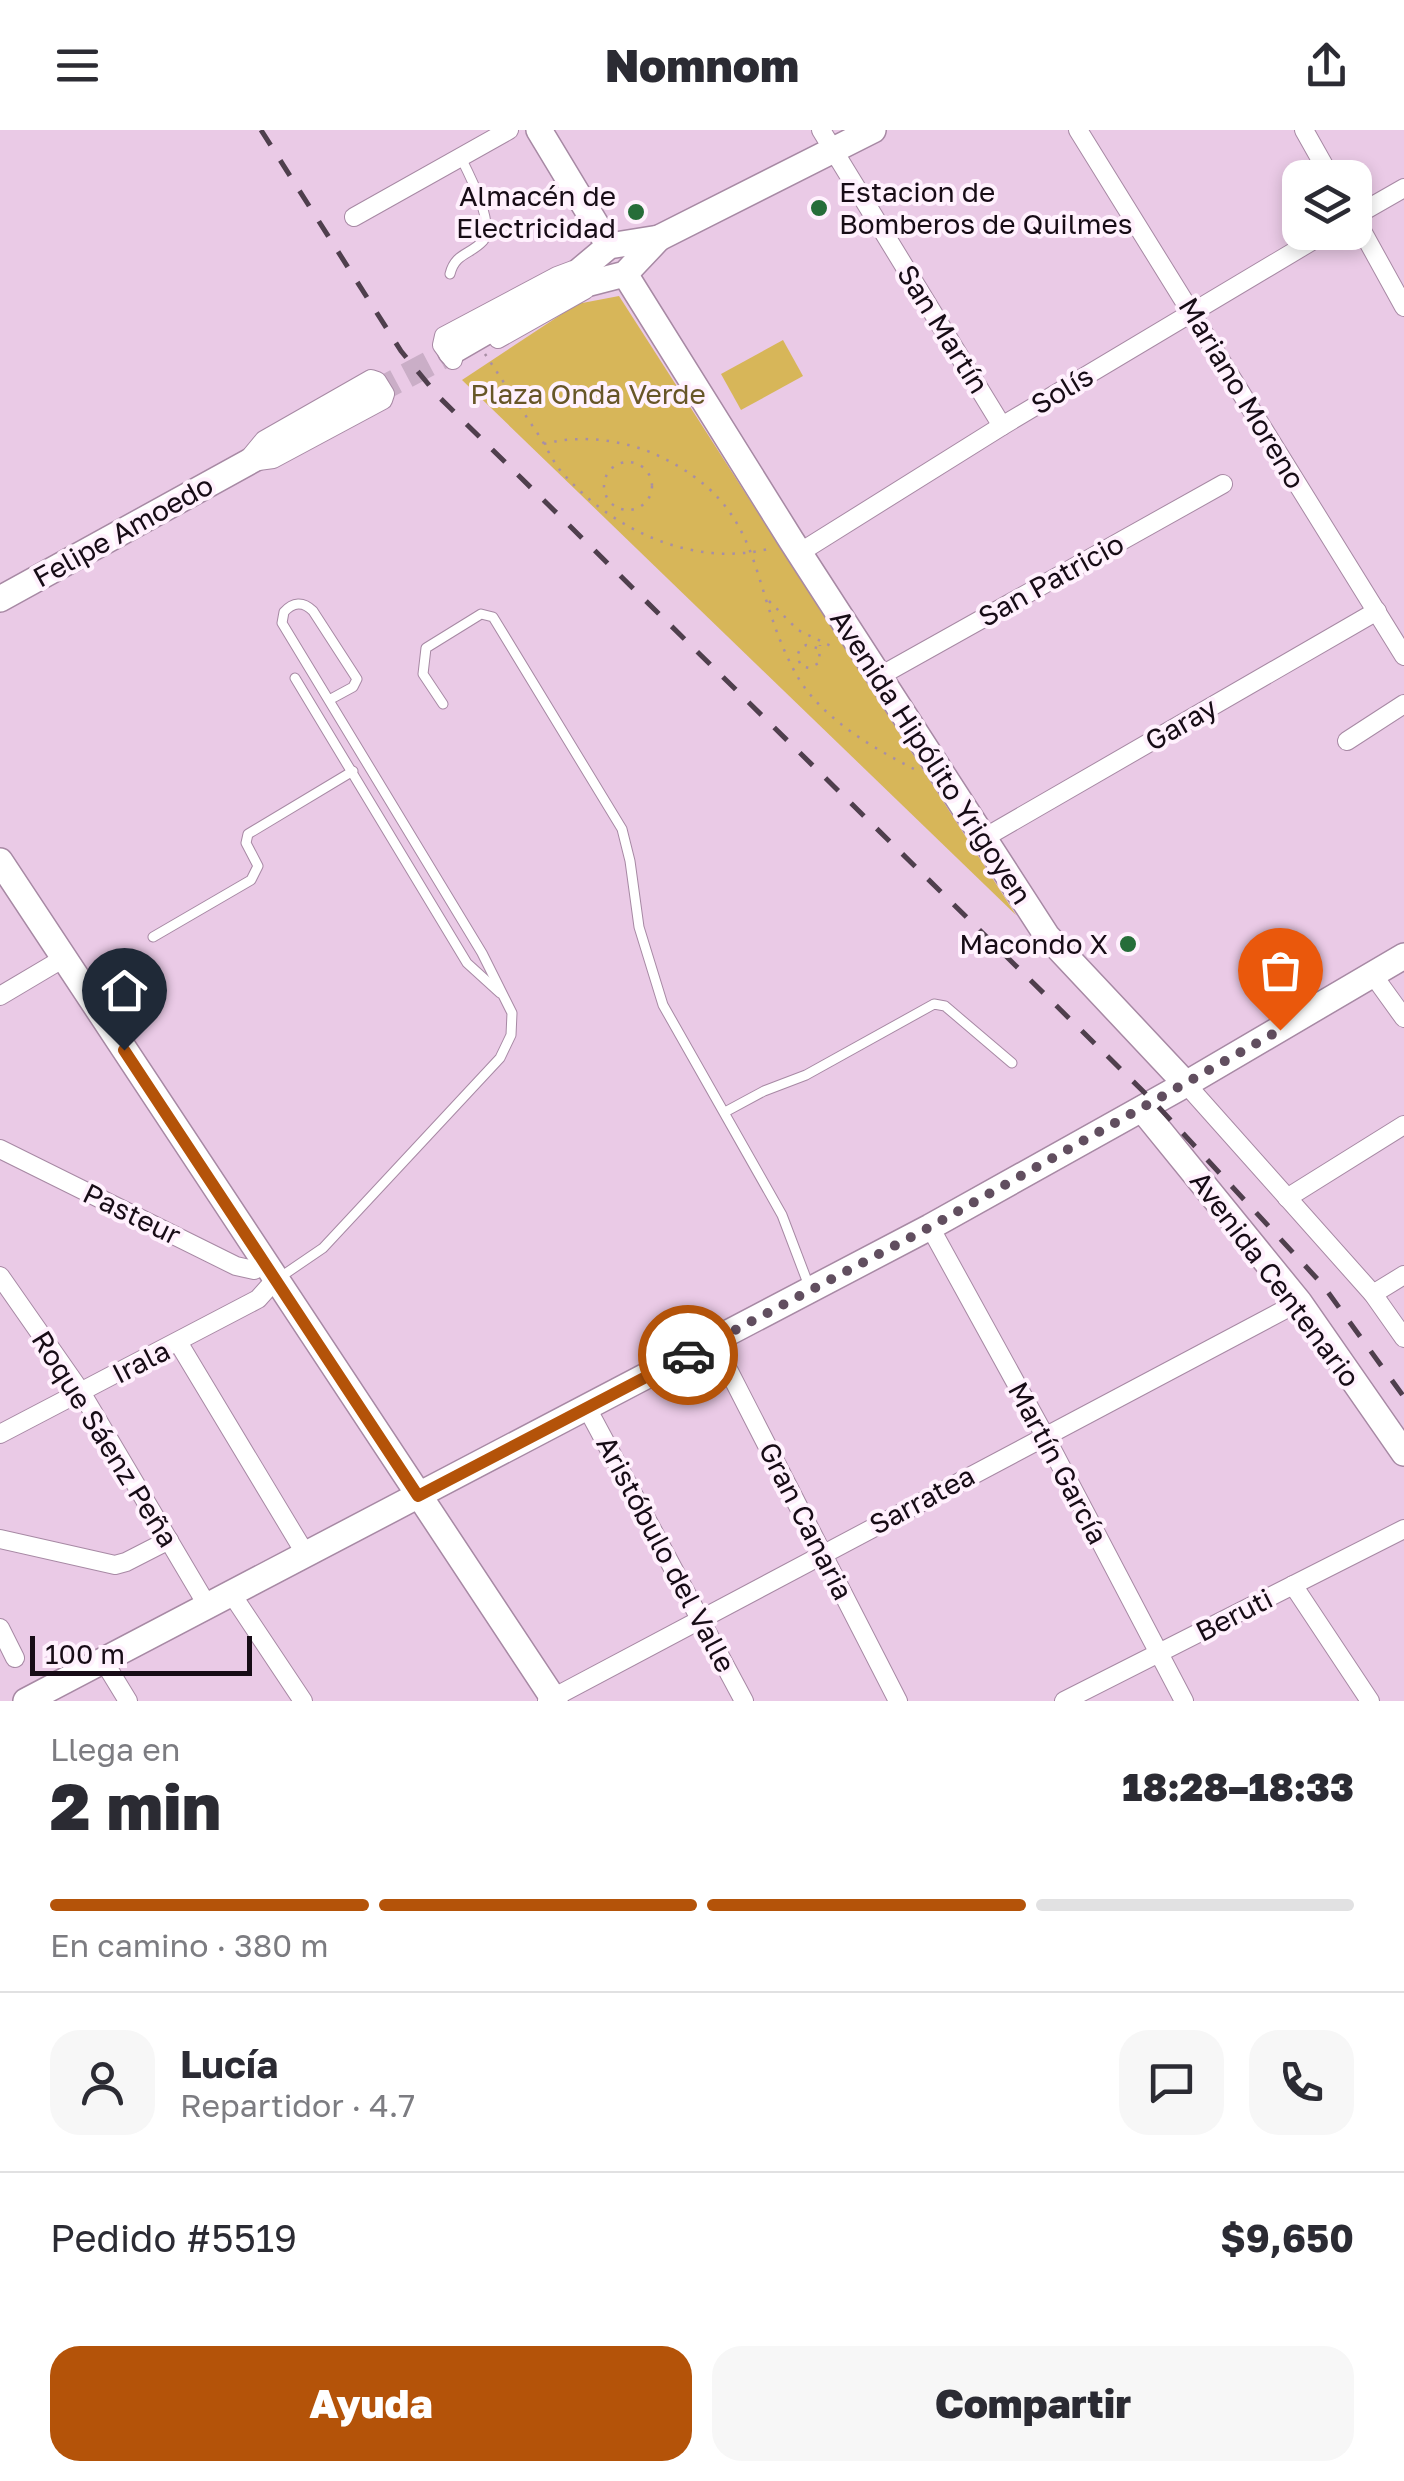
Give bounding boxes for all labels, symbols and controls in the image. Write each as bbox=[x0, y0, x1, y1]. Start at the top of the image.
icon: menu bbox=[50, 38, 105, 93]
text: Nomnom bbox=[605, 38, 799, 92]
icon: share bbox=[1299, 38, 1354, 93]
map controls bbox=[1282, 160, 1372, 250]
button: layers bbox=[1282, 160, 1372, 250]
place label: Estacion de Bomberos de Quilmes bbox=[839, 175, 1133, 240]
place label: Almacén de Electricidad bbox=[456, 179, 616, 244]
marker: Estacion de Bomberos de Quilmes bbox=[808, 197, 830, 219]
marker: Almacén de Electricidad bbox=[625, 201, 647, 223]
street label: San Martín bbox=[891, 258, 996, 399]
street label: Mariano Moreno bbox=[1172, 291, 1312, 494]
street label: Solís bbox=[1025, 358, 1099, 421]
park label: Plaza Onda Verde bbox=[470, 377, 706, 410]
street label: Felipe Amoedo bbox=[27, 468, 218, 594]
street label: San Patricio bbox=[972, 526, 1129, 633]
street label: Avenida Hipólito Yrigoyen bbox=[824, 603, 1039, 910]
street label: Garay bbox=[1139, 690, 1223, 757]
place label: Macondo X bbox=[959, 927, 1108, 960]
pin bbox=[1238, 928, 1323, 1031]
marker: Macondo X bbox=[1117, 933, 1139, 955]
icon: bag bbox=[1253, 943, 1308, 998]
pin bbox=[82, 948, 167, 1051]
icon: home bbox=[97, 963, 152, 1018]
street label: Avenida Centenario bbox=[1184, 1164, 1367, 1393]
street label: Pasteur bbox=[78, 1176, 186, 1251]
courier bbox=[638, 1305, 738, 1405]
street label: Roque Sáenz Peña bbox=[26, 1325, 185, 1553]
icon: car bbox=[661, 1328, 716, 1383]
street label: Irala bbox=[107, 1333, 175, 1390]
street label: Martín García bbox=[1002, 1376, 1115, 1550]
street label: Aristóbulo del Valle bbox=[590, 1430, 743, 1678]
street label: Gran Canaria bbox=[753, 1436, 860, 1605]
street label: Sarratea bbox=[864, 1458, 980, 1541]
street label: Beruti bbox=[1190, 1581, 1278, 1648]
scale bar bbox=[30, 1631, 252, 1676]
text: 100 m bbox=[45, 1637, 125, 1670]
text: Llega en bbox=[50, 1730, 180, 1768]
text: 18:28–18:33 bbox=[1122, 1764, 1354, 1809]
text: 2 min bbox=[50, 1766, 221, 1844]
text: En camino · 380 m bbox=[50, 1926, 329, 1964]
button: person bbox=[50, 2030, 155, 2135]
button: chat bbox=[1119, 2030, 1224, 2135]
button: phone bbox=[1249, 2030, 1354, 2135]
text: Lucía bbox=[180, 2041, 278, 2086]
text: Repartidor · 4.7 bbox=[180, 2086, 415, 2124]
text: Pedido #5519 bbox=[50, 2215, 297, 2260]
text: $9,650 bbox=[1220, 2215, 1354, 2260]
button: Ayuda bbox=[50, 2346, 692, 2461]
button: Compartir bbox=[712, 2346, 1354, 2461]

